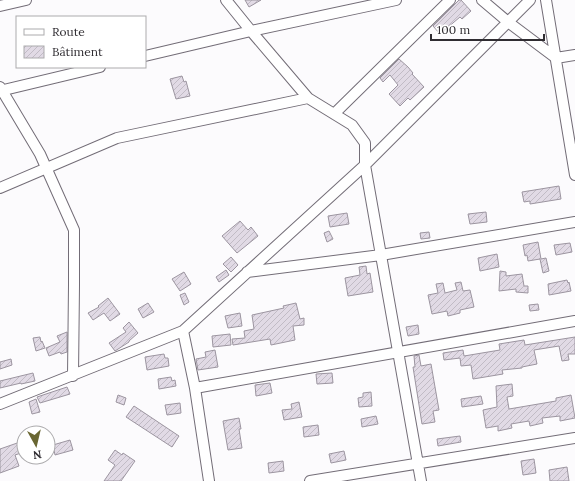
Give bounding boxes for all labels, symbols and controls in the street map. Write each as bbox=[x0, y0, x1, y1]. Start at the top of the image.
legend bbox=[16, 16, 146, 68]
scale bar bbox=[431, 16, 544, 42]
text: 100 m bbox=[437, 22, 470, 37]
text: Route bbox=[52, 24, 85, 39]
text: Bâtiment bbox=[52, 44, 103, 59]
north arrow bbox=[16, 425, 56, 465]
text: N bbox=[32, 447, 43, 462]

